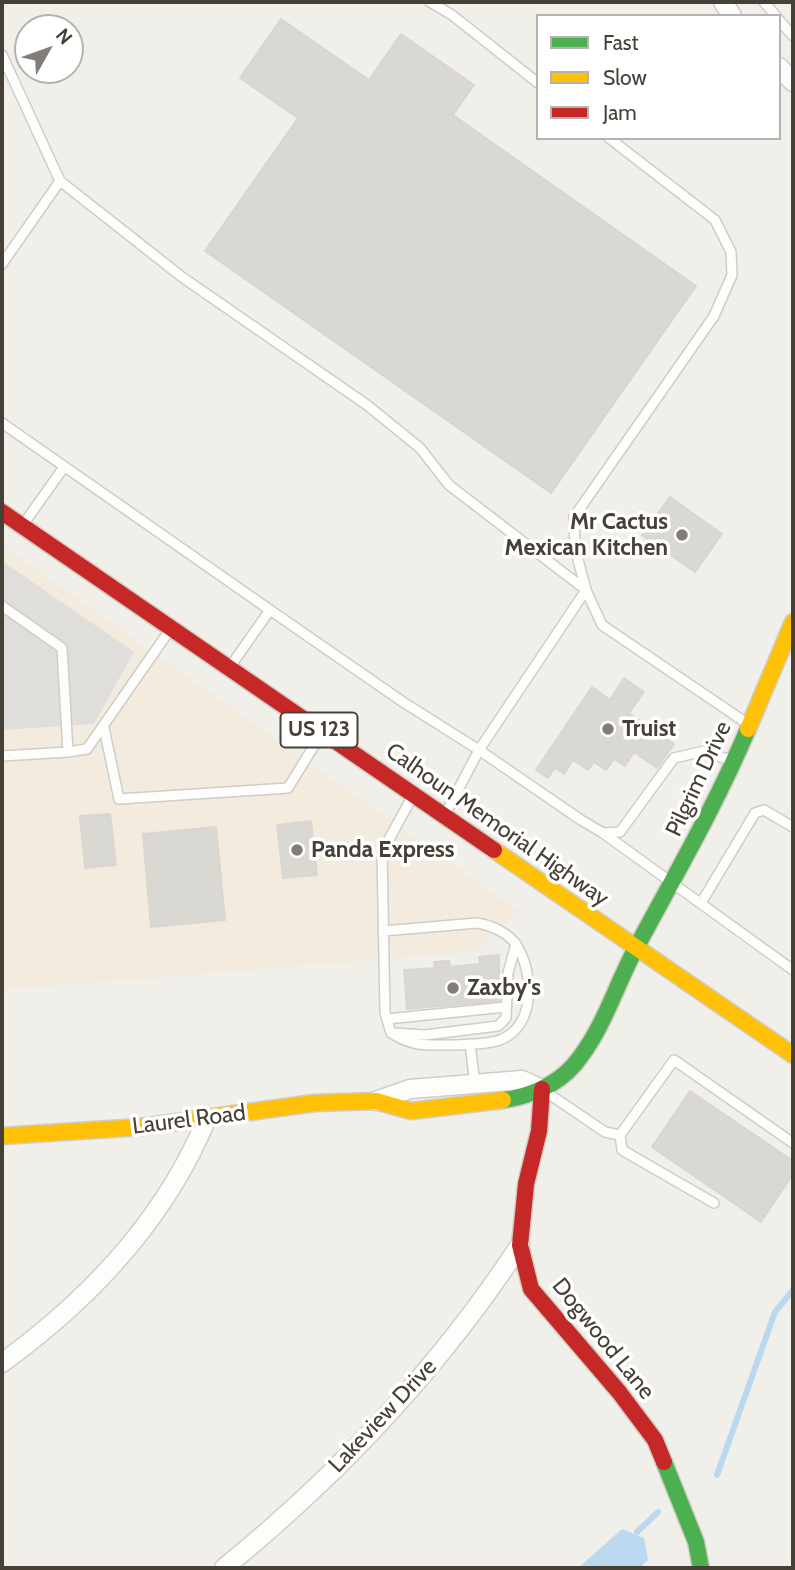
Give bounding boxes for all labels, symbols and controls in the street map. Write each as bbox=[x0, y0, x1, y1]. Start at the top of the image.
north arrow bbox=[14, 14, 84, 84]
legend bbox=[536, 14, 781, 140]
text: N bbox=[51, 24, 77, 49]
text: Fast bbox=[603, 30, 639, 55]
text: Slow bbox=[603, 65, 647, 90]
text: Jam bbox=[603, 100, 637, 125]
place label: Mr Cactus Mexican Kitchen bbox=[505, 508, 668, 562]
marker: Mr Cactus Mexican Kitchen bbox=[674, 527, 690, 543]
road number: US 123 bbox=[280, 712, 358, 748]
place label: Truist bbox=[622, 715, 676, 743]
street label: Pilgrim Drive bbox=[660, 717, 738, 841]
marker: Truist bbox=[600, 721, 616, 737]
street label: Calhoun Memorial Highway bbox=[380, 737, 614, 913]
place label: Panda Express bbox=[311, 836, 455, 864]
marker: Panda Express bbox=[289, 842, 305, 858]
place label: Zaxby's bbox=[467, 974, 541, 1002]
marker: Zaxby's bbox=[445, 980, 461, 996]
street label: Laurel Road bbox=[131, 1099, 247, 1141]
street label: Dogwood Lane bbox=[546, 1273, 660, 1405]
street label: Lakeview Drive bbox=[323, 1353, 443, 1479]

